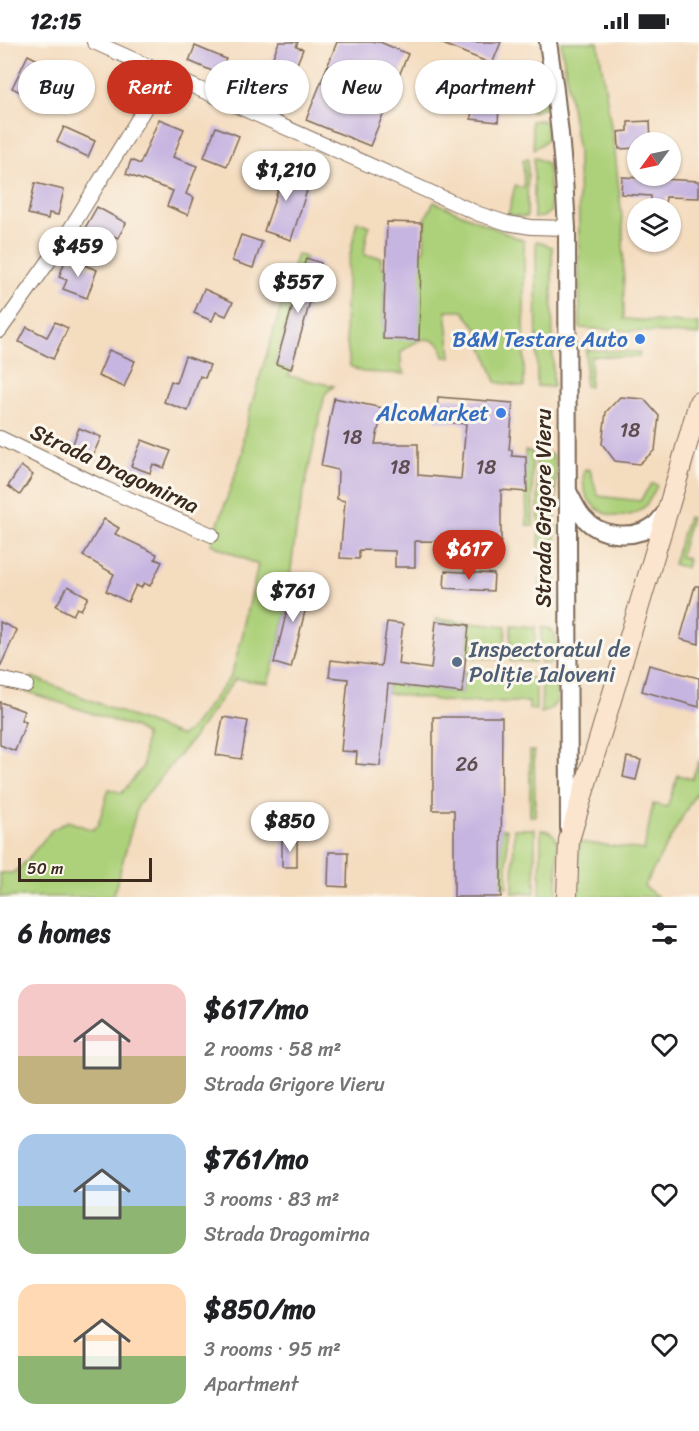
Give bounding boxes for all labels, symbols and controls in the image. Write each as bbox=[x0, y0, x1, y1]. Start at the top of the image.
text: 12:15 bbox=[30, 2, 82, 41]
chip: Buy bbox=[18, 60, 95, 114]
chip: Rent bbox=[107, 60, 193, 114]
chip: Filters bbox=[205, 60, 309, 114]
chip: New bbox=[321, 60, 403, 114]
chip: Apartment bbox=[415, 60, 556, 114]
north arrow bbox=[627, 132, 681, 186]
map controls bbox=[627, 132, 681, 252]
pin: $1,210 bbox=[237, 151, 335, 202]
text: $1,210 bbox=[256, 153, 316, 188]
button: layers bbox=[627, 198, 681, 252]
pin: $459 bbox=[42, 227, 114, 278]
text: $459 bbox=[53, 229, 103, 264]
pin: $557 bbox=[262, 263, 334, 314]
text: $557 bbox=[273, 265, 323, 300]
place label: B&M Testare Auto bbox=[452, 320, 628, 359]
marker: B&M Testare Auto bbox=[633, 332, 647, 346]
place label: AlcoMarket bbox=[375, 394, 489, 433]
marker: AlcoMarket bbox=[494, 406, 508, 420]
street label: Strada Grigore Vieru bbox=[524, 408, 563, 607]
street label: Strada Dragomirna bbox=[24, 412, 206, 525]
house number: 18 bbox=[620, 413, 640, 448]
house number: 18 bbox=[342, 420, 362, 455]
house number: 18 bbox=[390, 450, 410, 485]
house number: 18 bbox=[476, 450, 496, 485]
pin: $617 bbox=[433, 530, 505, 581]
text: $617 bbox=[447, 532, 491, 567]
pin: $761 bbox=[257, 572, 329, 623]
text: $761 bbox=[271, 574, 315, 609]
place label: Inspectoratul de Poliție Ialoveni bbox=[468, 630, 631, 694]
marker: Inspectoratul de Poliție Ialoveni bbox=[450, 655, 464, 669]
house number: 26 bbox=[456, 747, 478, 782]
pin: $850 bbox=[254, 802, 326, 853]
text: $850 bbox=[265, 804, 315, 839]
text: 50 m bbox=[27, 854, 63, 883]
scale bar bbox=[18, 855, 152, 882]
text: 6 homes bbox=[18, 910, 110, 956]
icon: filters bbox=[648, 917, 681, 950]
text: $617/mo bbox=[204, 986, 308, 1032]
icon: home bbox=[66, 1008, 138, 1080]
icon: heart bbox=[648, 1028, 681, 1061]
text: 2 rooms · 58 m² bbox=[204, 1032, 341, 1067]
text: Strada Grigore Vieru bbox=[204, 1067, 385, 1102]
text: $761/mo bbox=[204, 1136, 308, 1182]
icon: home bbox=[66, 1158, 138, 1230]
icon: heart bbox=[648, 1178, 681, 1211]
text: 3 rooms · 83 m² bbox=[204, 1182, 339, 1217]
text: Strada Dragomirna bbox=[204, 1217, 370, 1252]
text: $850/mo bbox=[204, 1286, 316, 1332]
icon: home bbox=[66, 1308, 138, 1380]
icon: heart bbox=[648, 1328, 681, 1361]
text: 3 rooms · 95 m² bbox=[204, 1332, 341, 1367]
text: Apartment bbox=[204, 1367, 298, 1402]

